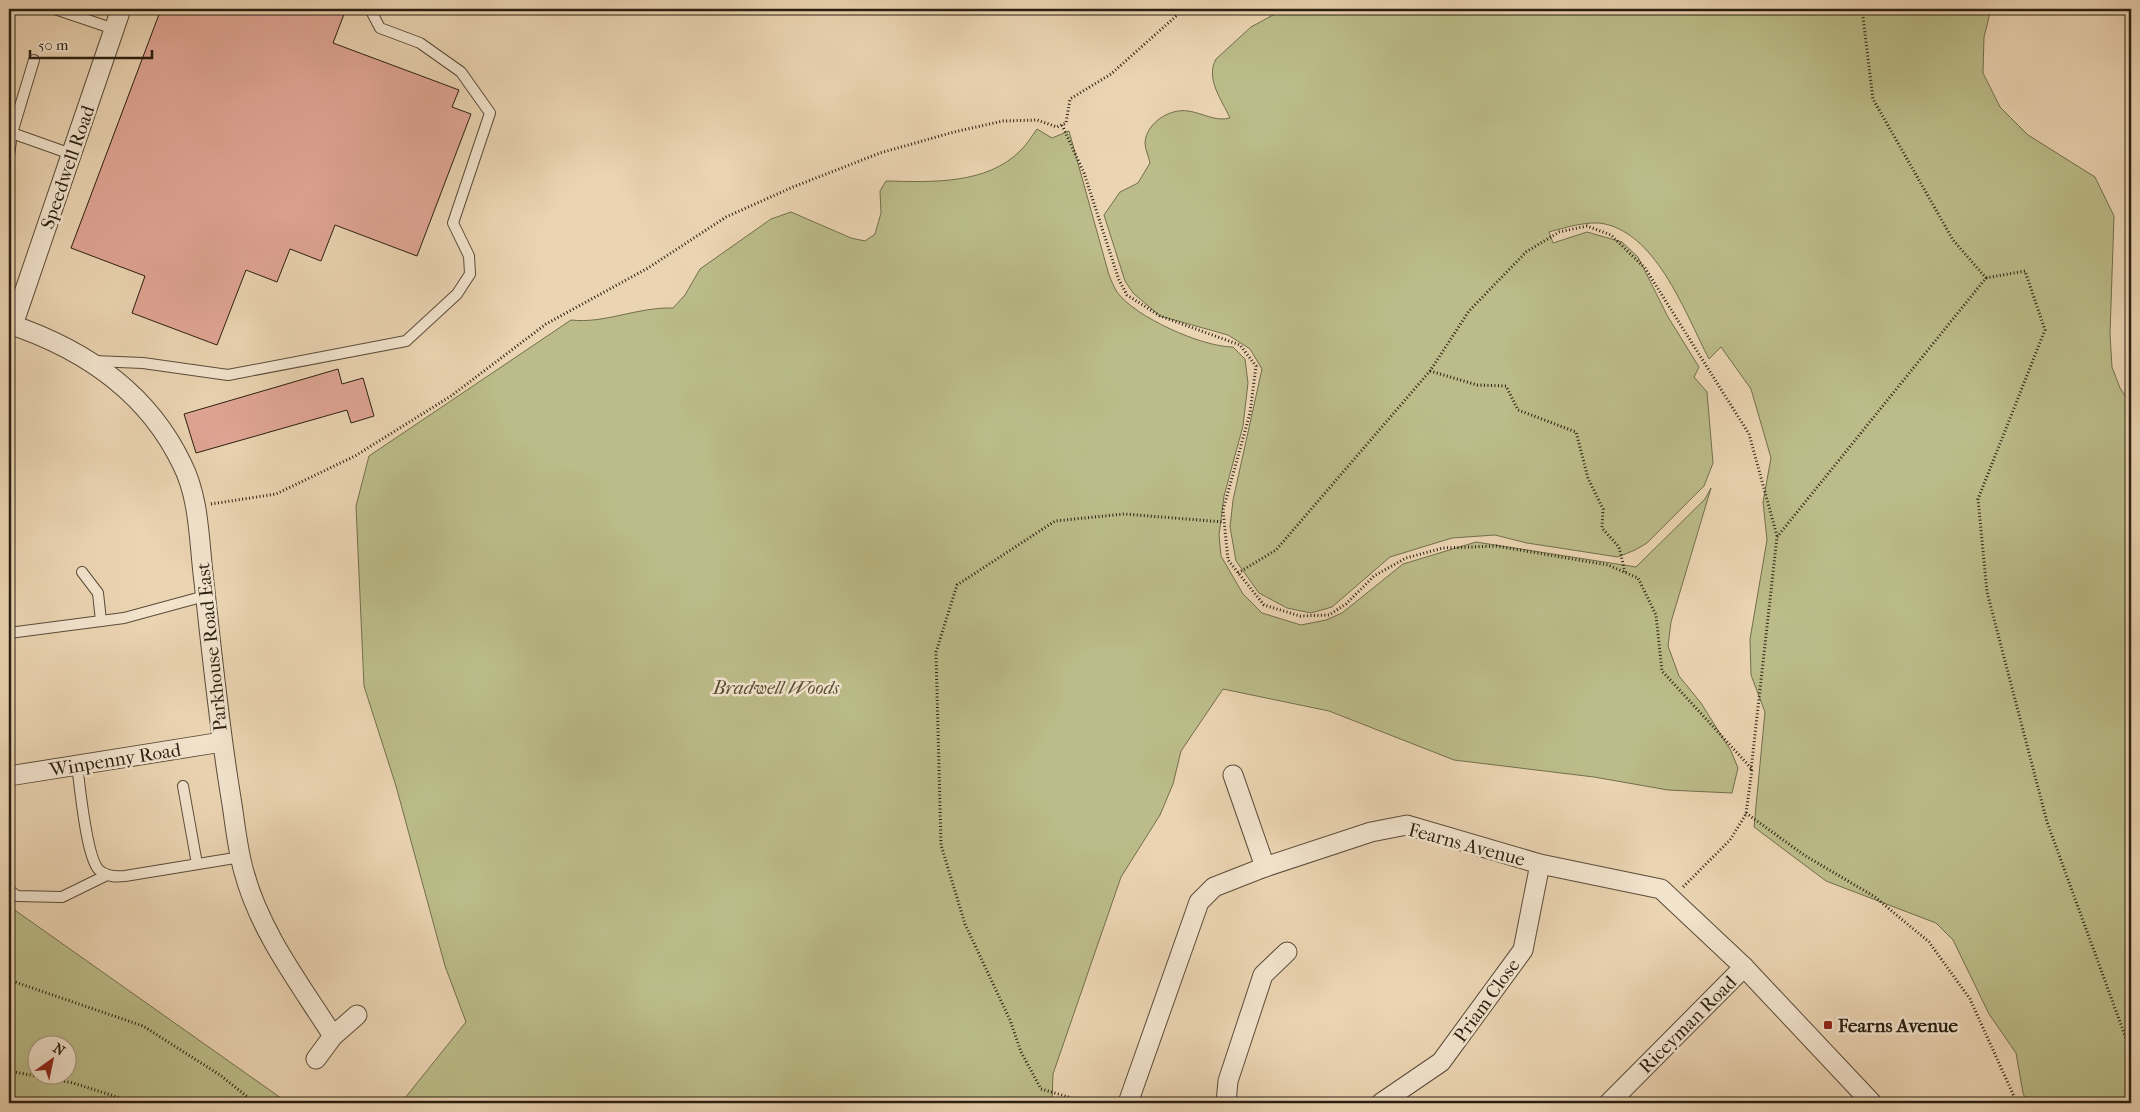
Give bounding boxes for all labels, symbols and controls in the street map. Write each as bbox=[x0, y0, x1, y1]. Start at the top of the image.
scale bar bbox=[30, 28, 152, 60]
text: 50 m bbox=[38, 36, 69, 54]
street label: Speedwell Road bbox=[37, 102, 100, 232]
street label: Parkhouse Road East bbox=[192, 561, 232, 732]
park label: Bradwell Woods bbox=[712, 677, 840, 699]
street label: Winpenny Road bbox=[47, 739, 183, 781]
street label: Fearns Avenue bbox=[1406, 819, 1527, 871]
street label: Priam Close bbox=[1449, 955, 1524, 1047]
street label: Riceyman Road bbox=[1634, 971, 1741, 1078]
place label: Fearns Avenue bbox=[1837, 1015, 1958, 1037]
marker: Fearns Avenue bbox=[1822, 1019, 1834, 1031]
north arrow bbox=[28, 1034, 78, 1084]
text: N bbox=[50, 1039, 68, 1060]

